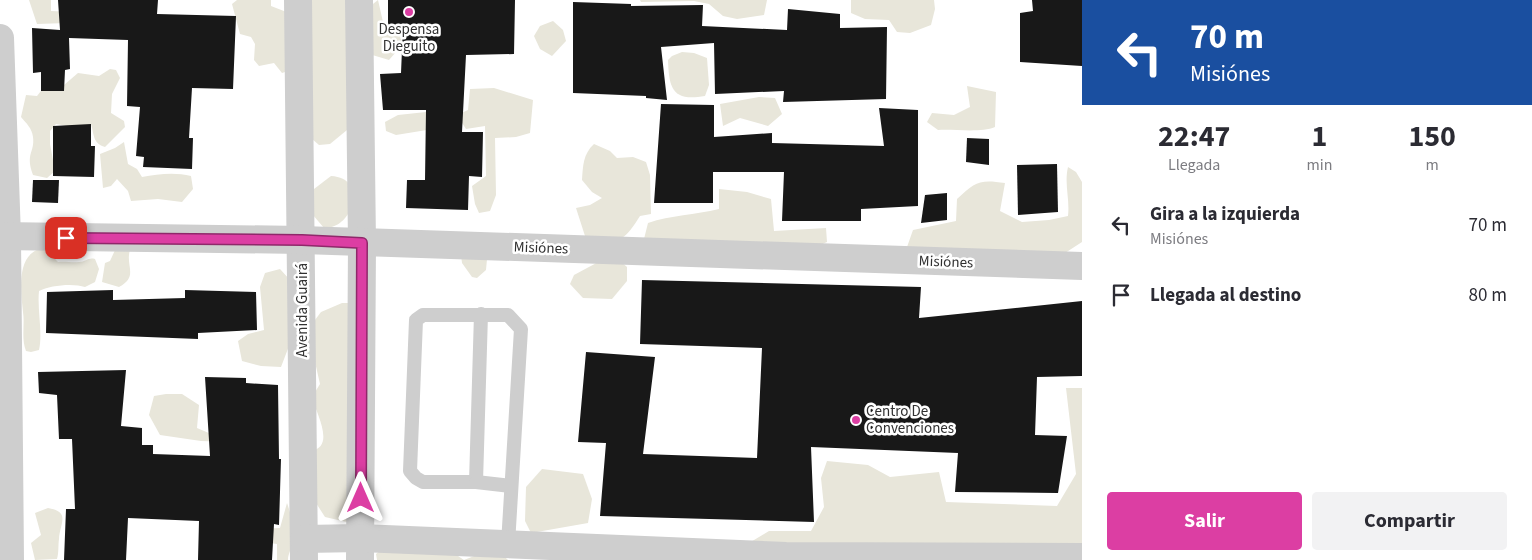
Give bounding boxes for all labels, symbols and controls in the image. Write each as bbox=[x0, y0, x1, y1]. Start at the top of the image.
marker: Despensa Dieguito bbox=[403, 6, 415, 18]
text: 70 m bbox=[1190, 12, 1264, 62]
place label: Despensa Dieguito bbox=[379, 19, 439, 57]
icon: left bbox=[1107, 20, 1172, 85]
text: Misiónes bbox=[1190, 58, 1270, 90]
text: 22:47 bbox=[1158, 115, 1230, 158]
text: 1 bbox=[1311, 115, 1327, 158]
text: 150 bbox=[1408, 115, 1456, 158]
text: Llegada bbox=[1168, 154, 1220, 176]
text: min bbox=[1306, 154, 1332, 176]
text: m bbox=[1426, 154, 1439, 176]
text: Gira a la izquierda bbox=[1150, 201, 1300, 228]
icon: left bbox=[1107, 211, 1135, 239]
text: 70 m bbox=[1469, 212, 1507, 239]
pin bbox=[45, 217, 87, 259]
icon: arrive bbox=[52, 224, 80, 252]
text: Misiónes bbox=[1150, 228, 1208, 250]
street label: Misiónes bbox=[513, 237, 569, 259]
street label: Misiónes bbox=[918, 251, 974, 273]
street label: Avenida Guairá bbox=[292, 263, 313, 357]
icon: arrive bbox=[1107, 281, 1135, 309]
text: Llegada al destino bbox=[1150, 282, 1301, 309]
text: 80 m bbox=[1469, 282, 1507, 309]
place label: Centro De Convenciones bbox=[866, 401, 954, 439]
marker: Centro De Convenciones bbox=[850, 414, 862, 426]
position arrow bbox=[334, 471, 386, 523]
button: Salir bbox=[1107, 492, 1302, 550]
button: Compartir bbox=[1312, 492, 1507, 550]

